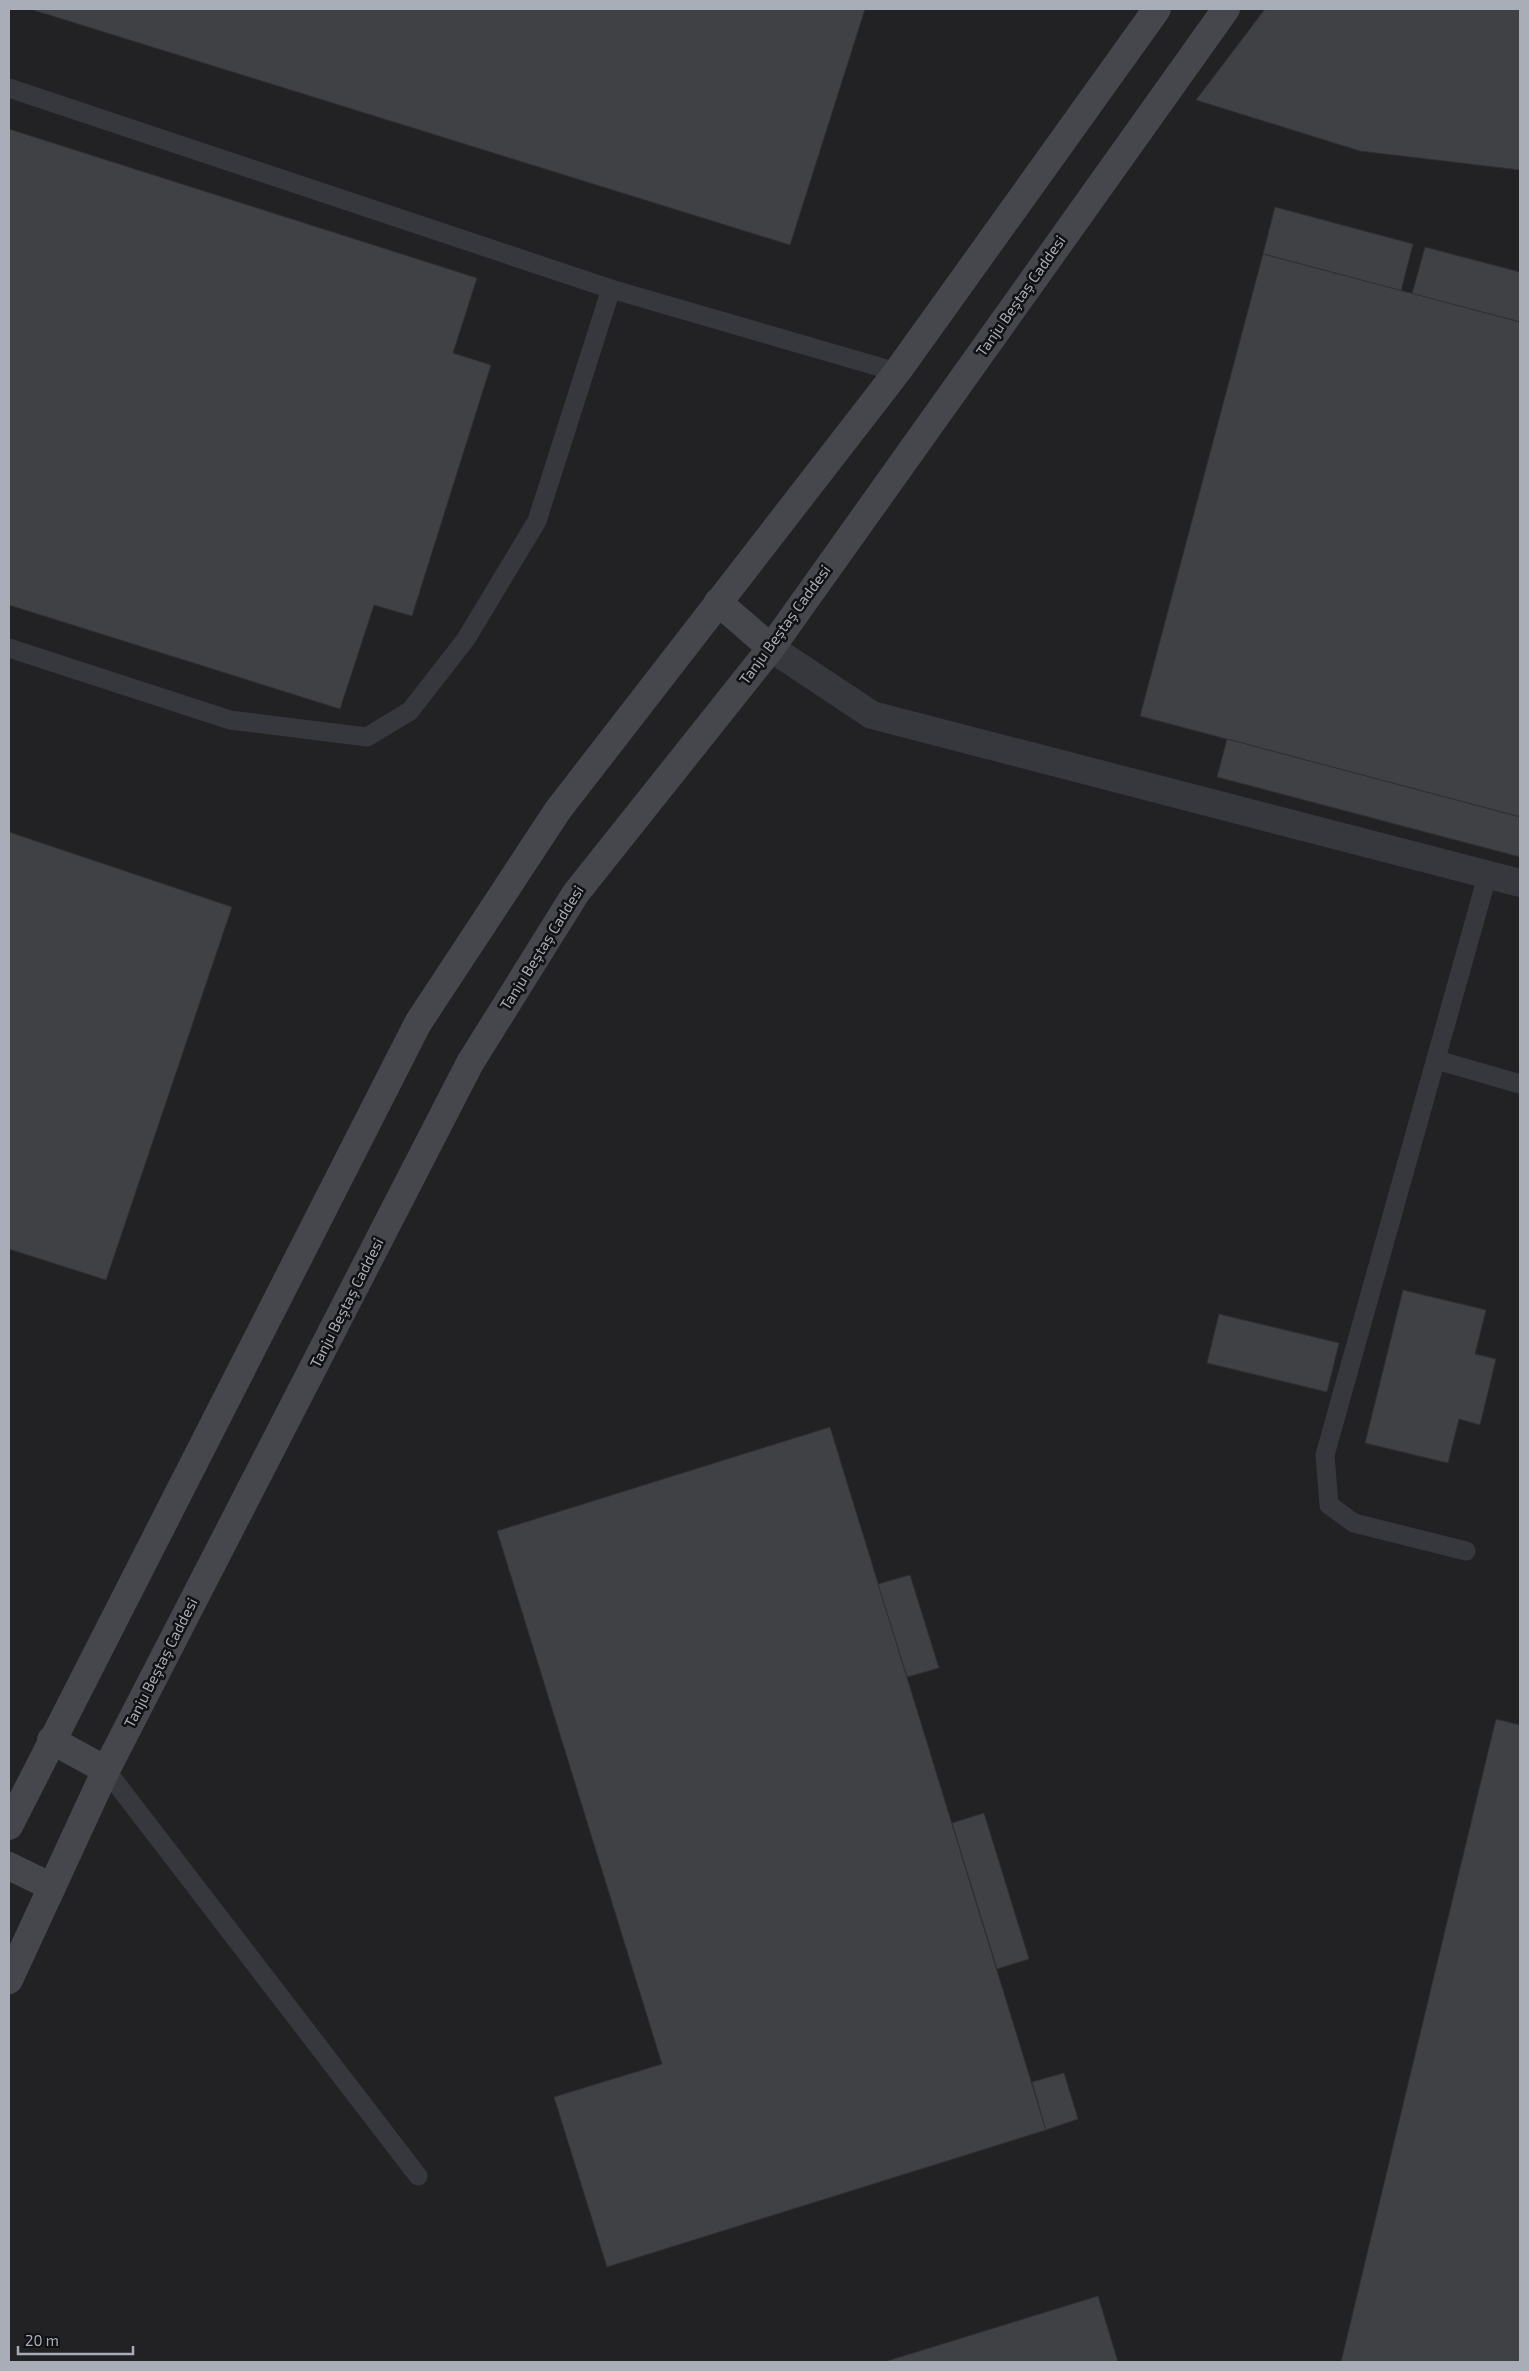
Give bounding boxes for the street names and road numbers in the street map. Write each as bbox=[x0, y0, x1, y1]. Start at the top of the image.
street label: Tanju Beştaş Caddesi bbox=[972, 232, 1069, 360]
street label: Tanju Beştaş Caddesi bbox=[735, 561, 834, 688]
street label: Tanju Beştaş Caddesi bbox=[496, 882, 588, 1013]
street label: Tanju Beştaş Caddesi bbox=[306, 1235, 388, 1371]
street label: Tanju Beştaş Caddesi bbox=[120, 1595, 202, 1731]

